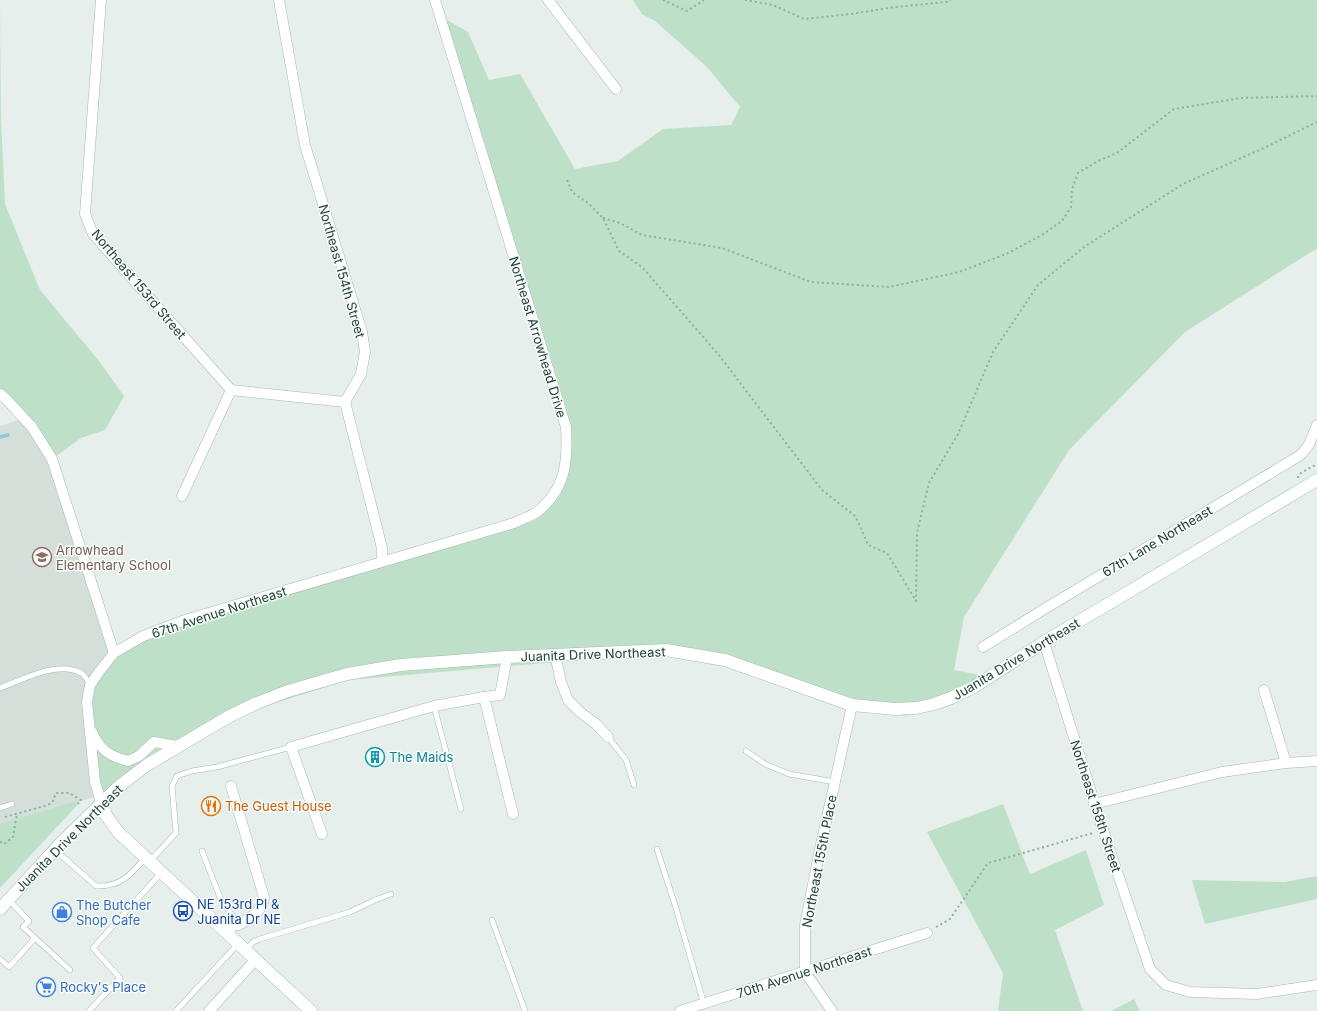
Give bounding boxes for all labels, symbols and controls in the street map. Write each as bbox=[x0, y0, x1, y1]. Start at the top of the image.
street label: Northeast 154th Street bbox=[315, 202, 369, 340]
street label: Northeast 153rd Street bbox=[88, 226, 190, 342]
street label: Northeast Arrowhead Drive bbox=[506, 254, 570, 420]
street label: 67th Lane Northeast bbox=[1099, 502, 1215, 580]
place label: Arrowhead Elementary School bbox=[56, 542, 171, 573]
school or university icon: Arrowhead Elementary School bbox=[31, 546, 53, 568]
street label: 67th Avenue Northeast bbox=[149, 583, 289, 641]
street label: Juanita Drive Northeast bbox=[950, 615, 1082, 703]
street label: Juanita Drive Northeast bbox=[520, 643, 666, 665]
street label: Northeast 158th Street bbox=[1067, 738, 1125, 874]
building icon: The Maids bbox=[364, 746, 386, 768]
place label: The Maids bbox=[389, 749, 453, 765]
street label: Juanita Drive Northeast bbox=[12, 781, 126, 895]
street label: Northeast 155th Place bbox=[798, 793, 840, 929]
restaurant icon: The Guest House bbox=[200, 795, 222, 817]
place label: The Guest House bbox=[225, 798, 332, 814]
place label: NE 153rd Pl & Juanita Dr NE bbox=[197, 896, 281, 927]
place label: The Butcher Shop Cafe bbox=[76, 897, 151, 928]
bus stop icon: NE 153rd Pl & Juanita Dr NE bbox=[172, 900, 194, 922]
shop icon: The Butcher Shop Cafe bbox=[51, 901, 73, 923]
street label: 70th Avenue Northeast bbox=[734, 943, 874, 1001]
supermarket icon: Rocky's Place bbox=[35, 976, 57, 998]
place label: Rocky's Place bbox=[60, 979, 146, 995]

